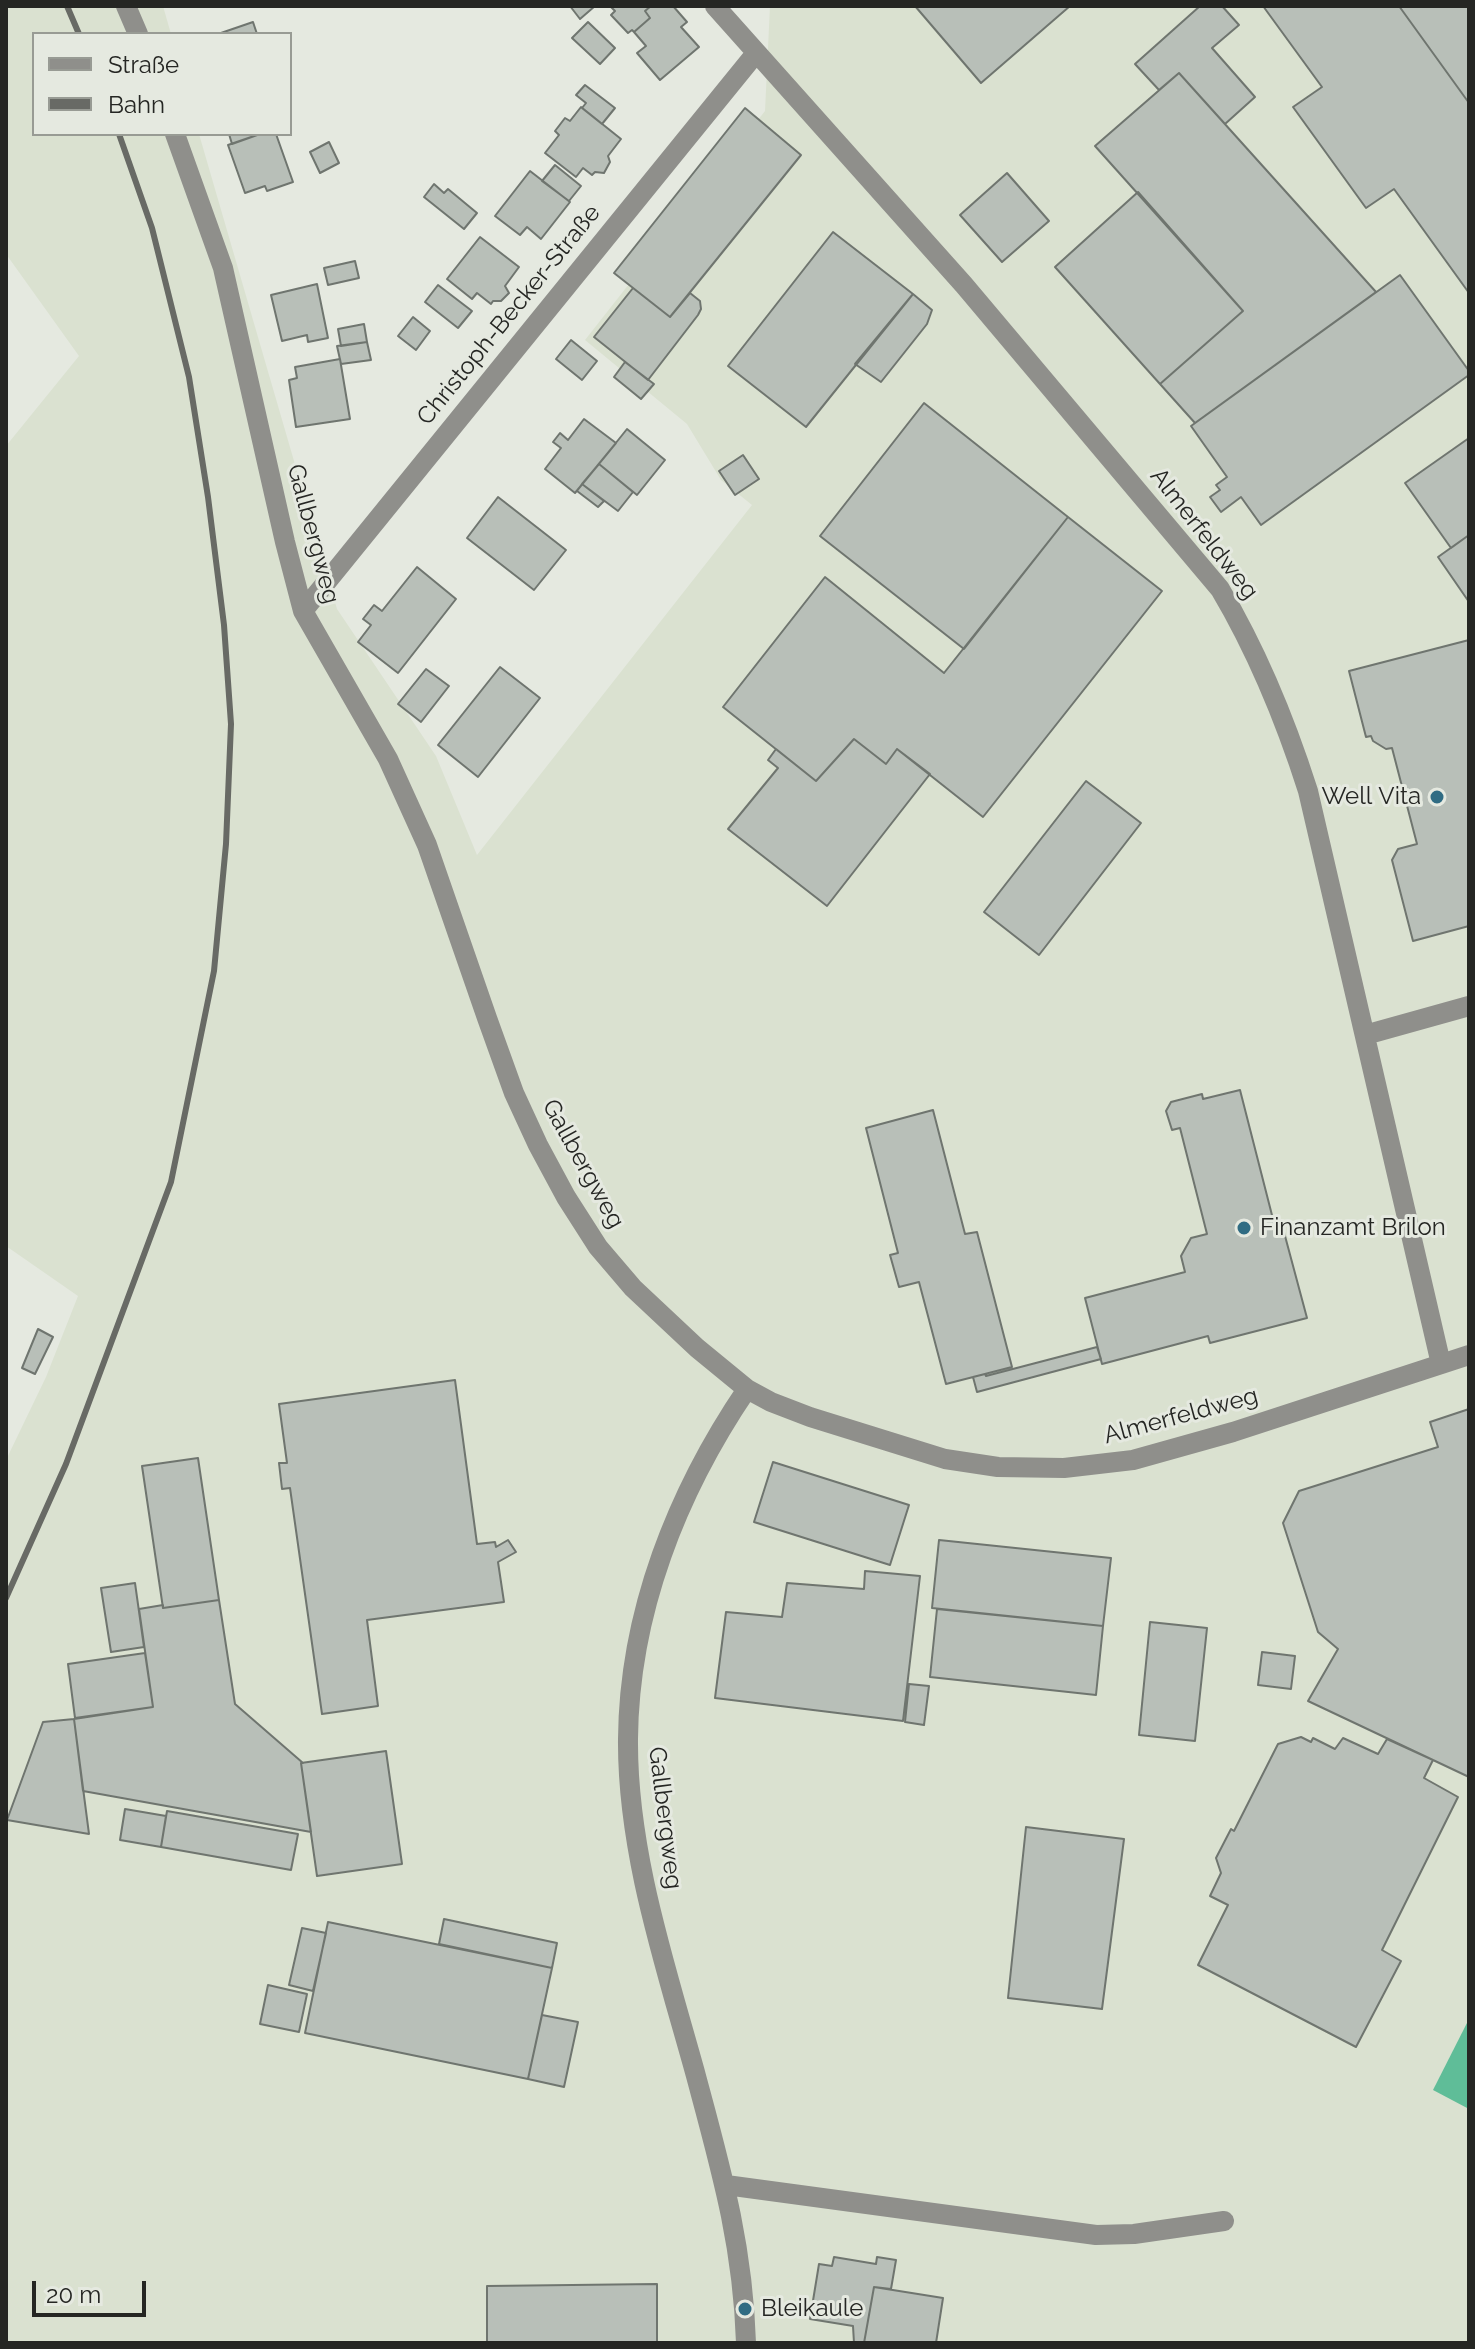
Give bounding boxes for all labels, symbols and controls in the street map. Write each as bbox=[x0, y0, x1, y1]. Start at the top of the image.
legend bbox=[32, 32, 292, 136]
text: Straße bbox=[108, 50, 179, 79]
text: Bahn bbox=[108, 90, 165, 119]
street label: Christoph-Becker-Straße bbox=[411, 199, 607, 431]
street label: Gallbergweg bbox=[281, 461, 345, 607]
street label: Almerfeldweg bbox=[1144, 463, 1264, 605]
place label: Well Vita bbox=[1322, 783, 1421, 811]
marker: Well Vita bbox=[1428, 788, 1446, 806]
street label: Gallbergweg bbox=[536, 1094, 630, 1234]
place label: Finanzamt Brilon bbox=[1260, 1214, 1446, 1242]
marker: Finanzamt Brilon bbox=[1235, 1219, 1253, 1237]
street label: Almerfeldweg bbox=[1101, 1382, 1261, 1450]
street label: Gallbergweg bbox=[642, 1745, 688, 1891]
scale bar bbox=[36, 2265, 150, 2315]
text: 20 m bbox=[46, 2280, 101, 2309]
place label: Bleikaule bbox=[761, 2295, 863, 2323]
marker: Bleikaule bbox=[736, 2300, 754, 2318]

